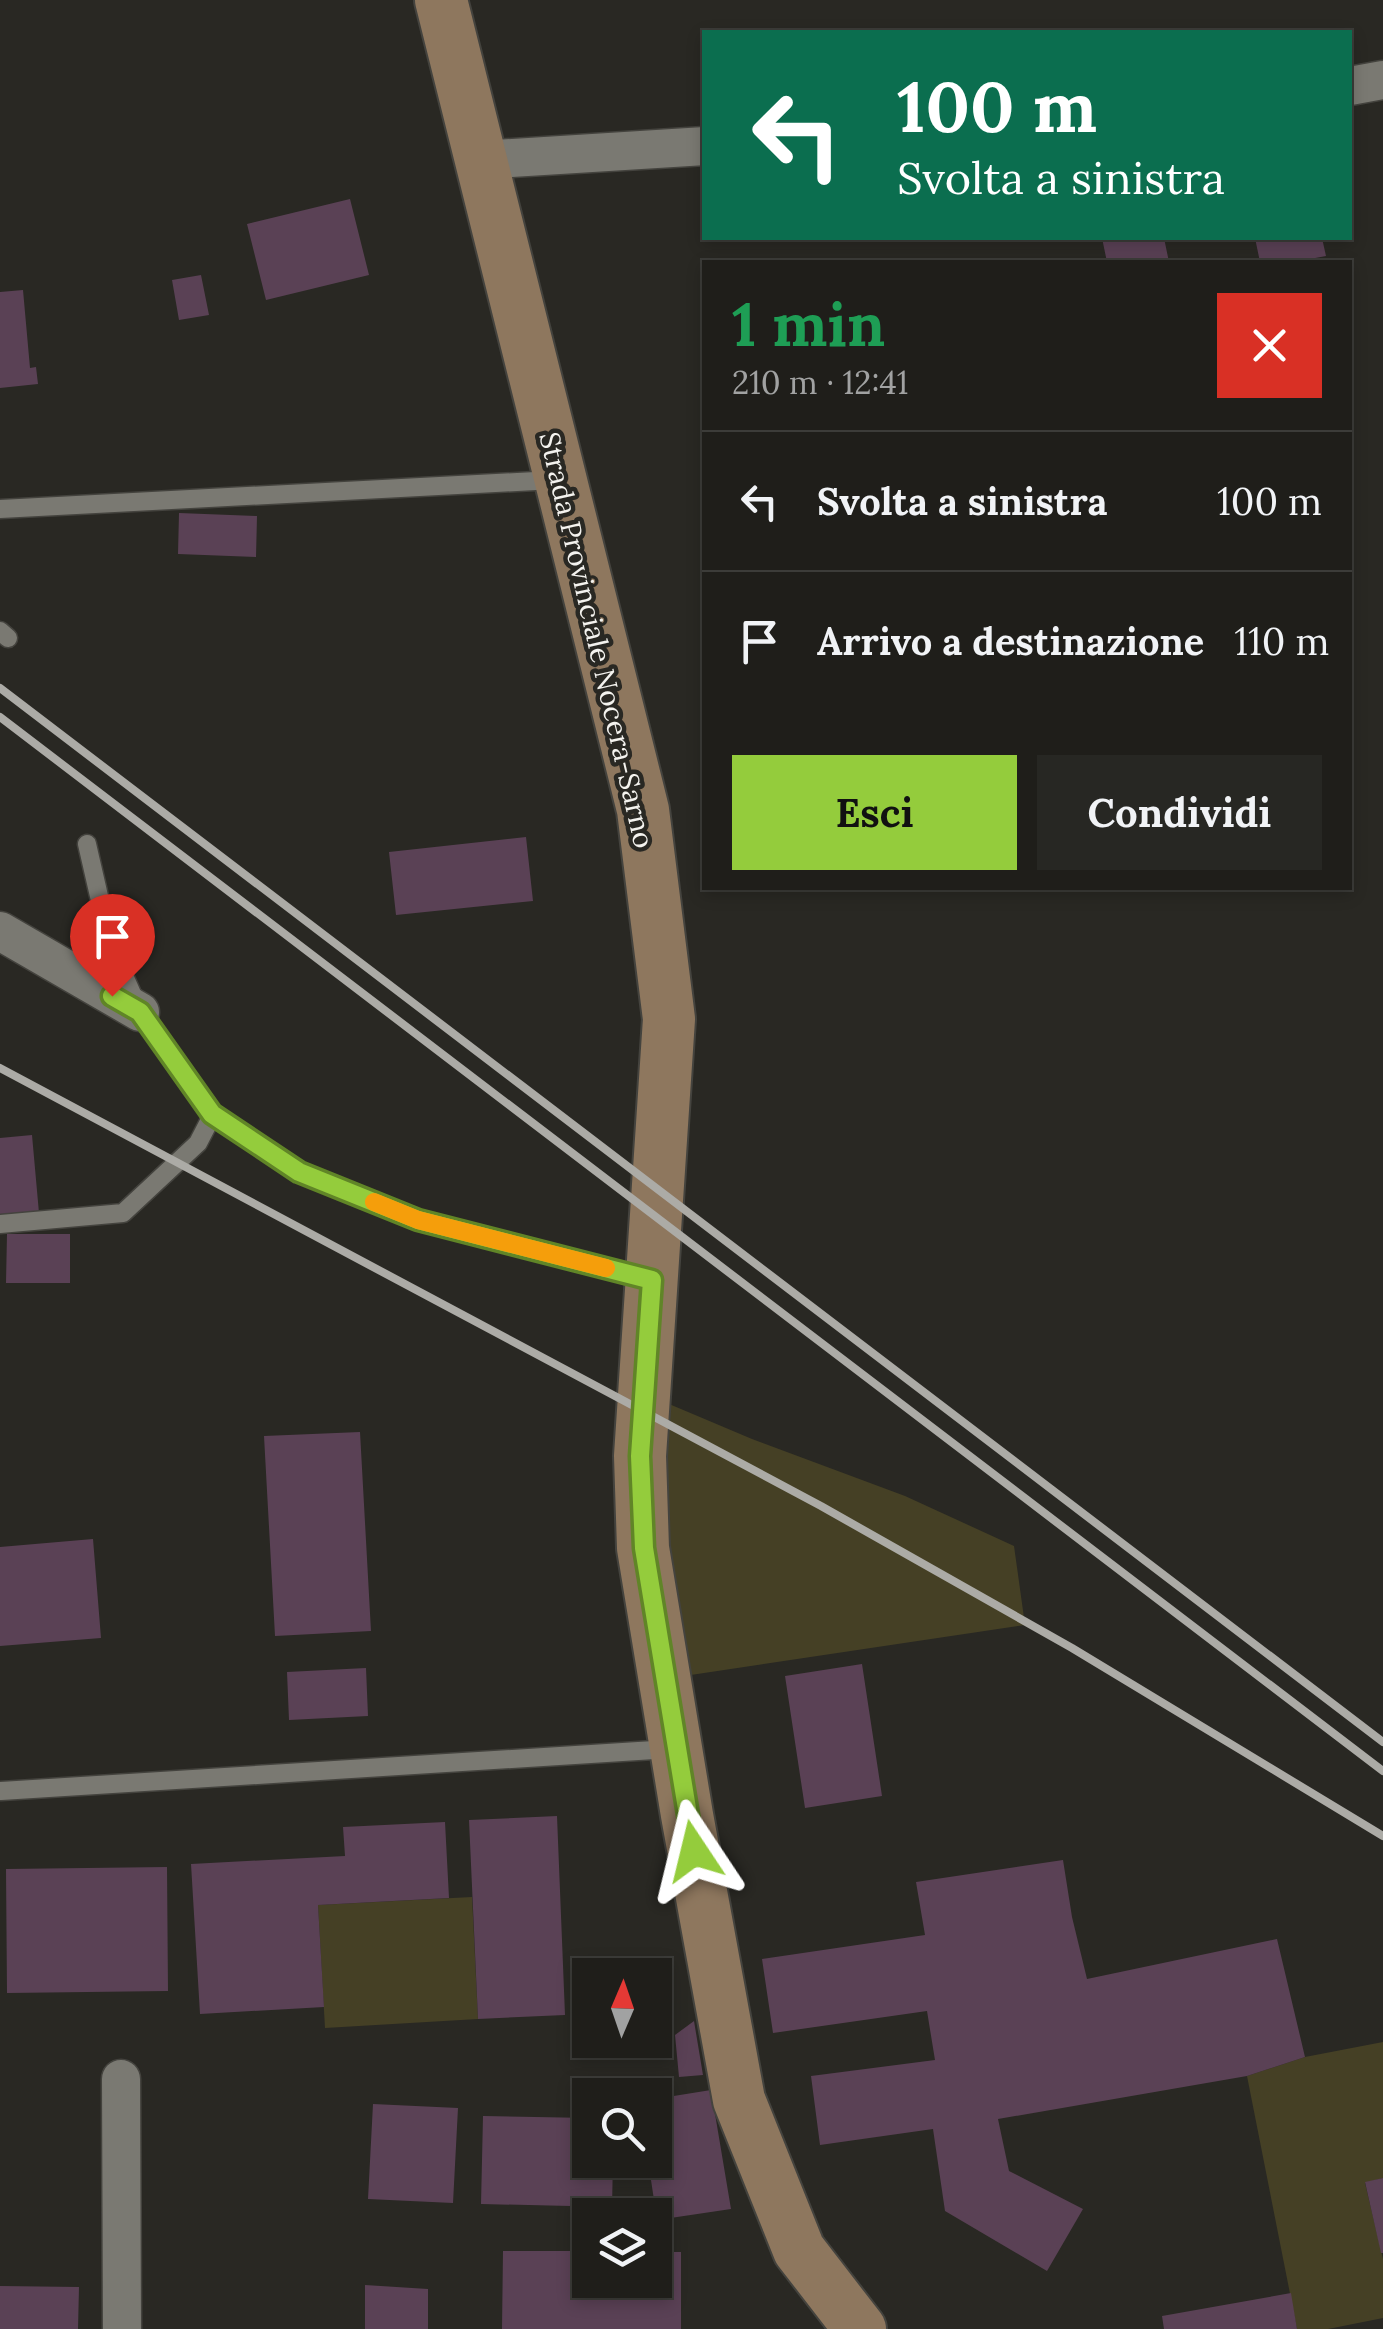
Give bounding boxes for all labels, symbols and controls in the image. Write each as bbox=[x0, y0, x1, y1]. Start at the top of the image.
text: 100 m bbox=[897, 62, 1097, 151]
icon: left bbox=[732, 70, 862, 200]
text: Svolta a sinistra bbox=[897, 149, 1225, 206]
text: 1 min bbox=[732, 286, 885, 362]
button: close bbox=[1217, 293, 1322, 398]
text: 210 m · 12:41 bbox=[732, 362, 908, 403]
street label: Strada Provinciale Nocera-Sarno bbox=[532, 428, 662, 852]
icon: left bbox=[732, 474, 787, 529]
text: Svolta a sinistra bbox=[817, 477, 1107, 525]
text: 100 m bbox=[1217, 477, 1322, 525]
icon: arrive bbox=[732, 614, 787, 669]
text: Arrivo a destinazione bbox=[817, 617, 1204, 665]
text: 110 m bbox=[1234, 617, 1329, 665]
button: Esci bbox=[732, 755, 1017, 870]
button: Condividi bbox=[1037, 755, 1322, 870]
pin bbox=[70, 894, 155, 997]
icon: arrive bbox=[85, 909, 140, 964]
position arrow bbox=[642, 1799, 746, 1903]
north arrow bbox=[572, 1958, 672, 2058]
map controls bbox=[572, 1958, 672, 2298]
button: search bbox=[572, 2078, 672, 2178]
button: layers bbox=[572, 2198, 672, 2298]

